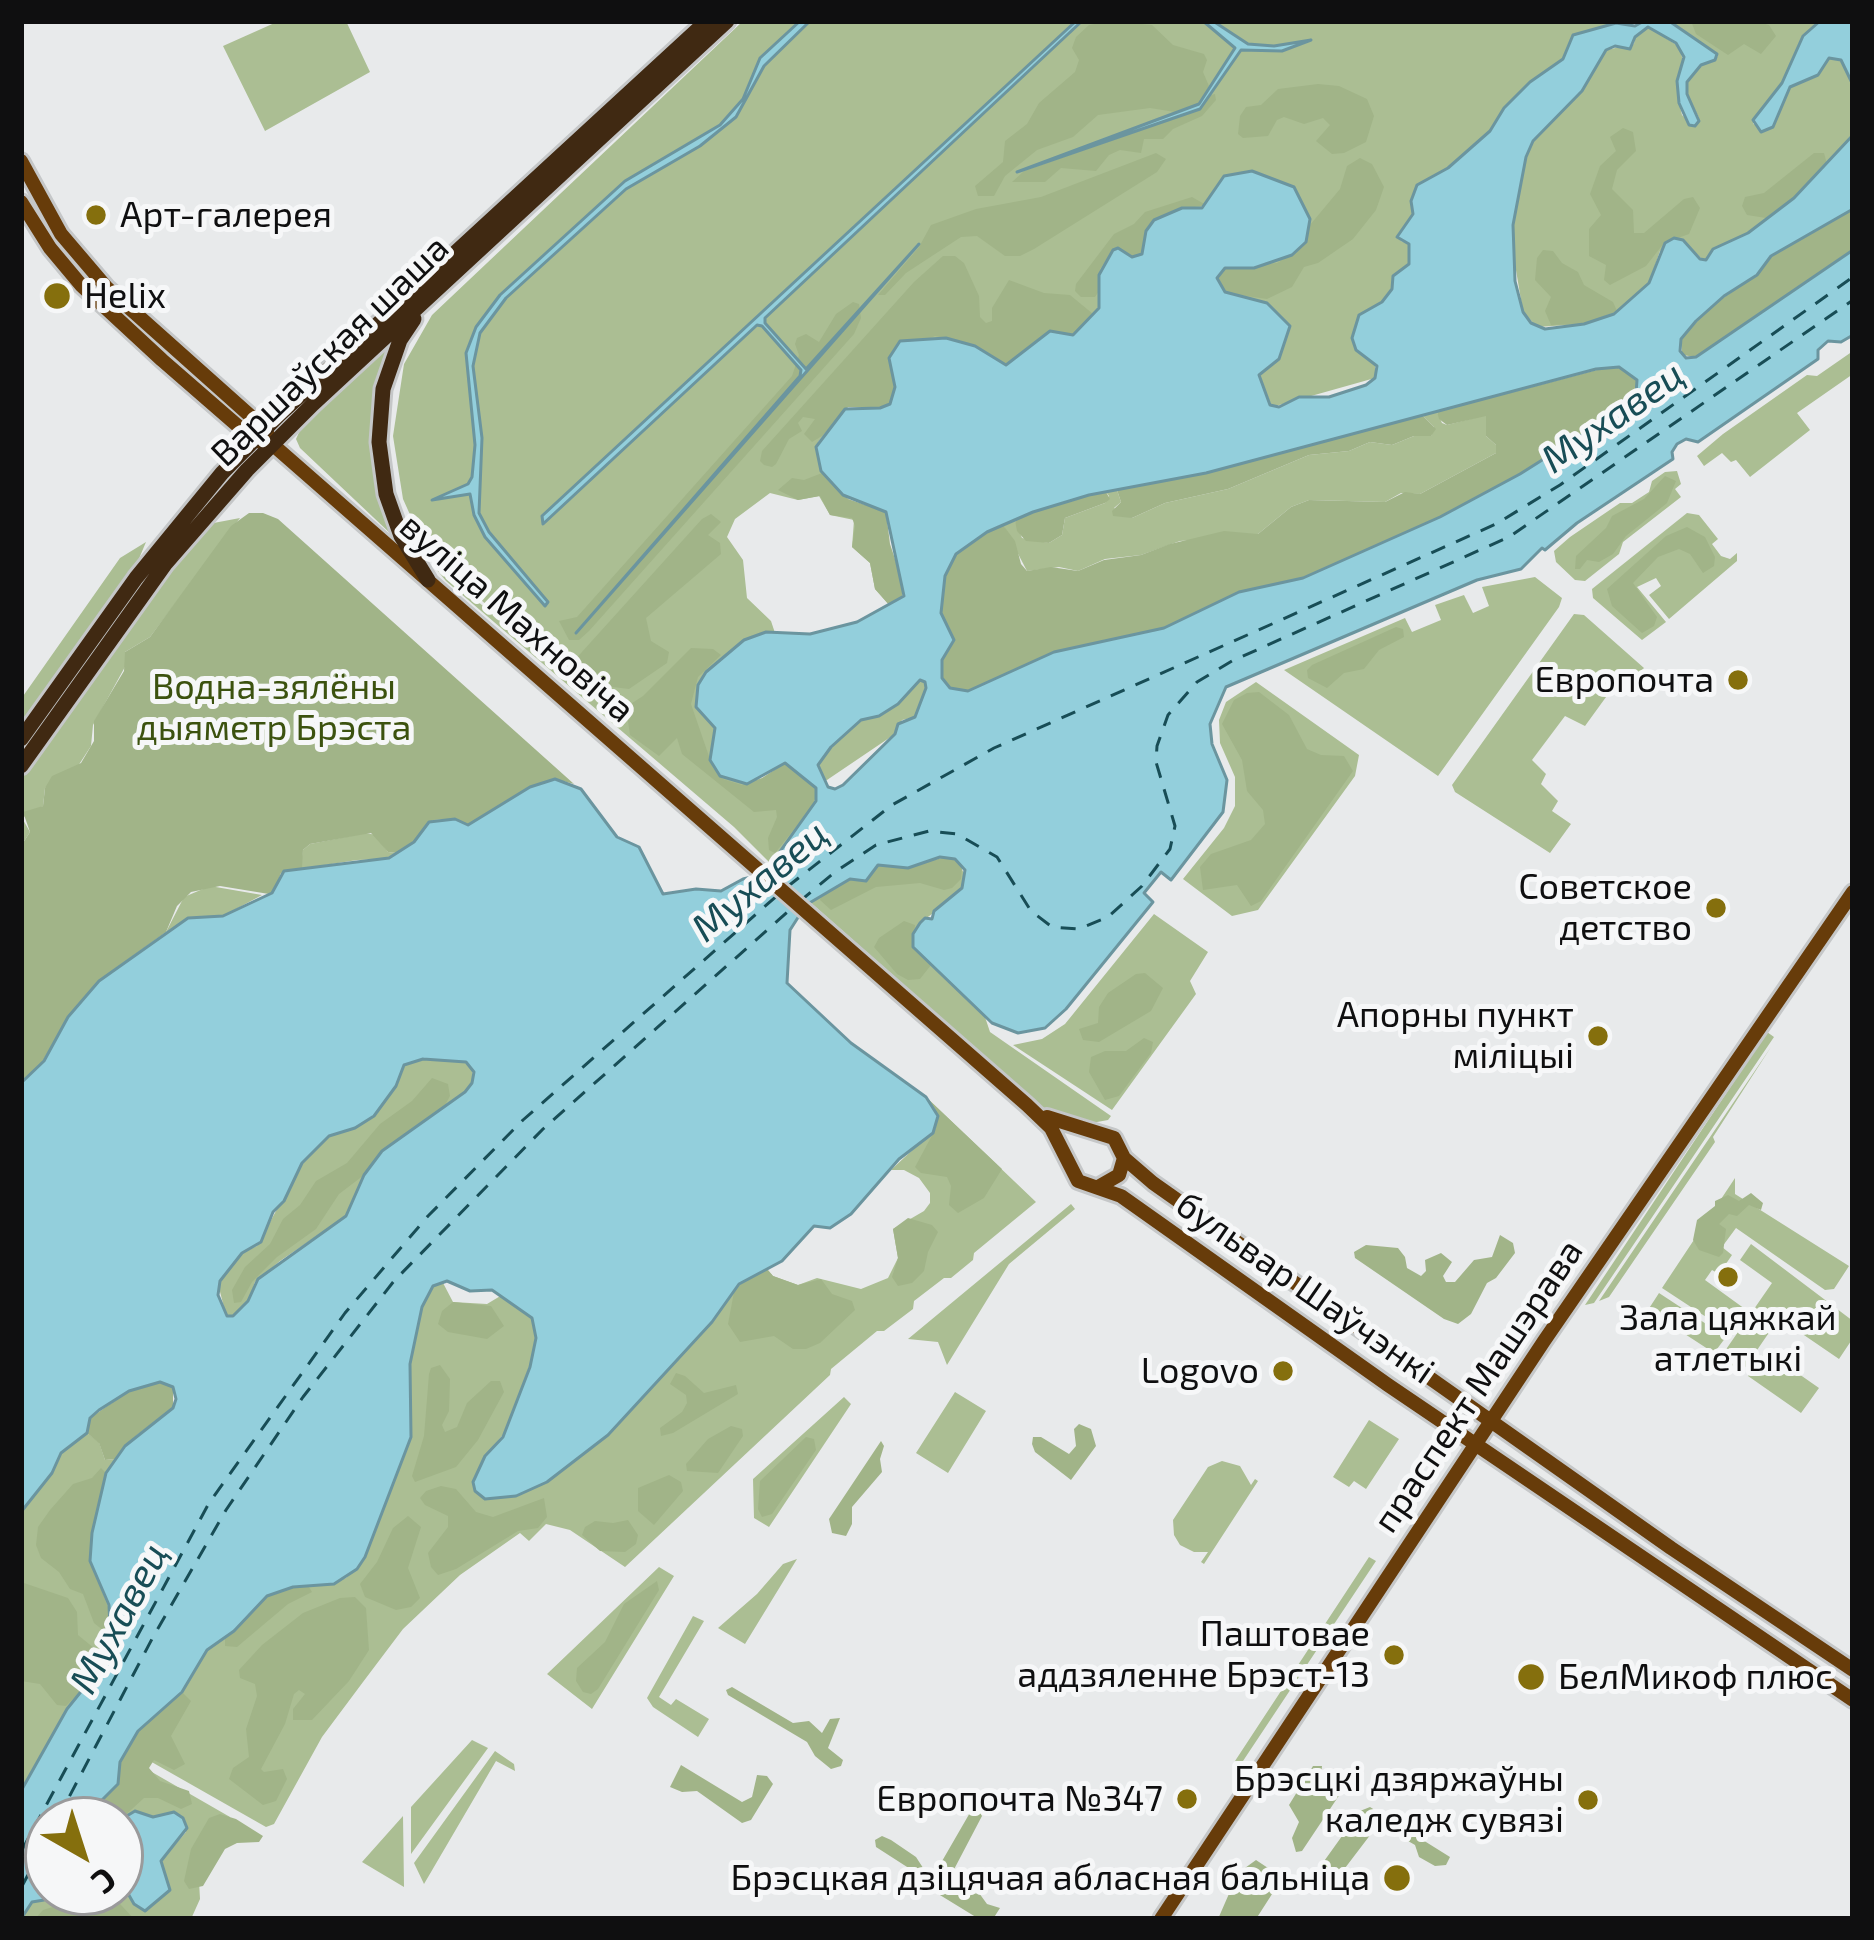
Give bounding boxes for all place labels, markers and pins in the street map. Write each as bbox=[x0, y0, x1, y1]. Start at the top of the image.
place label: Арт-галерея bbox=[120, 193, 332, 237]
marker: Арт-галерея bbox=[83, 202, 109, 228]
place label: Helix bbox=[84, 274, 166, 318]
marker: Helix bbox=[41, 280, 73, 312]
place label: Европочта bbox=[1534, 658, 1714, 702]
marker: Европочта bbox=[1725, 667, 1751, 693]
place label: Советское детство bbox=[1518, 865, 1692, 950]
marker: Советское детство bbox=[1703, 895, 1729, 921]
place label: Апорны пункт міліцыі bbox=[1337, 993, 1574, 1078]
marker: Апорны пункт міліцыі bbox=[1585, 1023, 1611, 1049]
marker: Зала цяжкай атлетыкі bbox=[1715, 1264, 1741, 1290]
place label: Зала цяжкай атлетыкі bbox=[1619, 1296, 1837, 1381]
place label: Logovo bbox=[1141, 1349, 1259, 1393]
marker: Logovo bbox=[1270, 1358, 1296, 1384]
place label: Паштовае аддзяленне Брэст-13 bbox=[1017, 1612, 1370, 1697]
marker: Паштовае аддзяленне Брэст-13 bbox=[1381, 1642, 1407, 1668]
place label: БелМикоф плюс bbox=[1558, 1655, 1833, 1699]
marker: БелМикоф плюс bbox=[1515, 1661, 1547, 1693]
place label: Брэсцкі дзяржаўны каледж сувязі bbox=[1234, 1757, 1564, 1842]
place label: Европочта №347 bbox=[876, 1777, 1163, 1821]
marker: Европочта №347 bbox=[1174, 1786, 1200, 1812]
marker: Брэсцкі дзяржаўны каледж сувязі bbox=[1575, 1787, 1601, 1813]
place label: Брэсцкая дзіцячая абласная бальніца bbox=[730, 1856, 1370, 1900]
marker: Брэсцкая дзіцячая абласная бальніца bbox=[1381, 1862, 1413, 1894]

